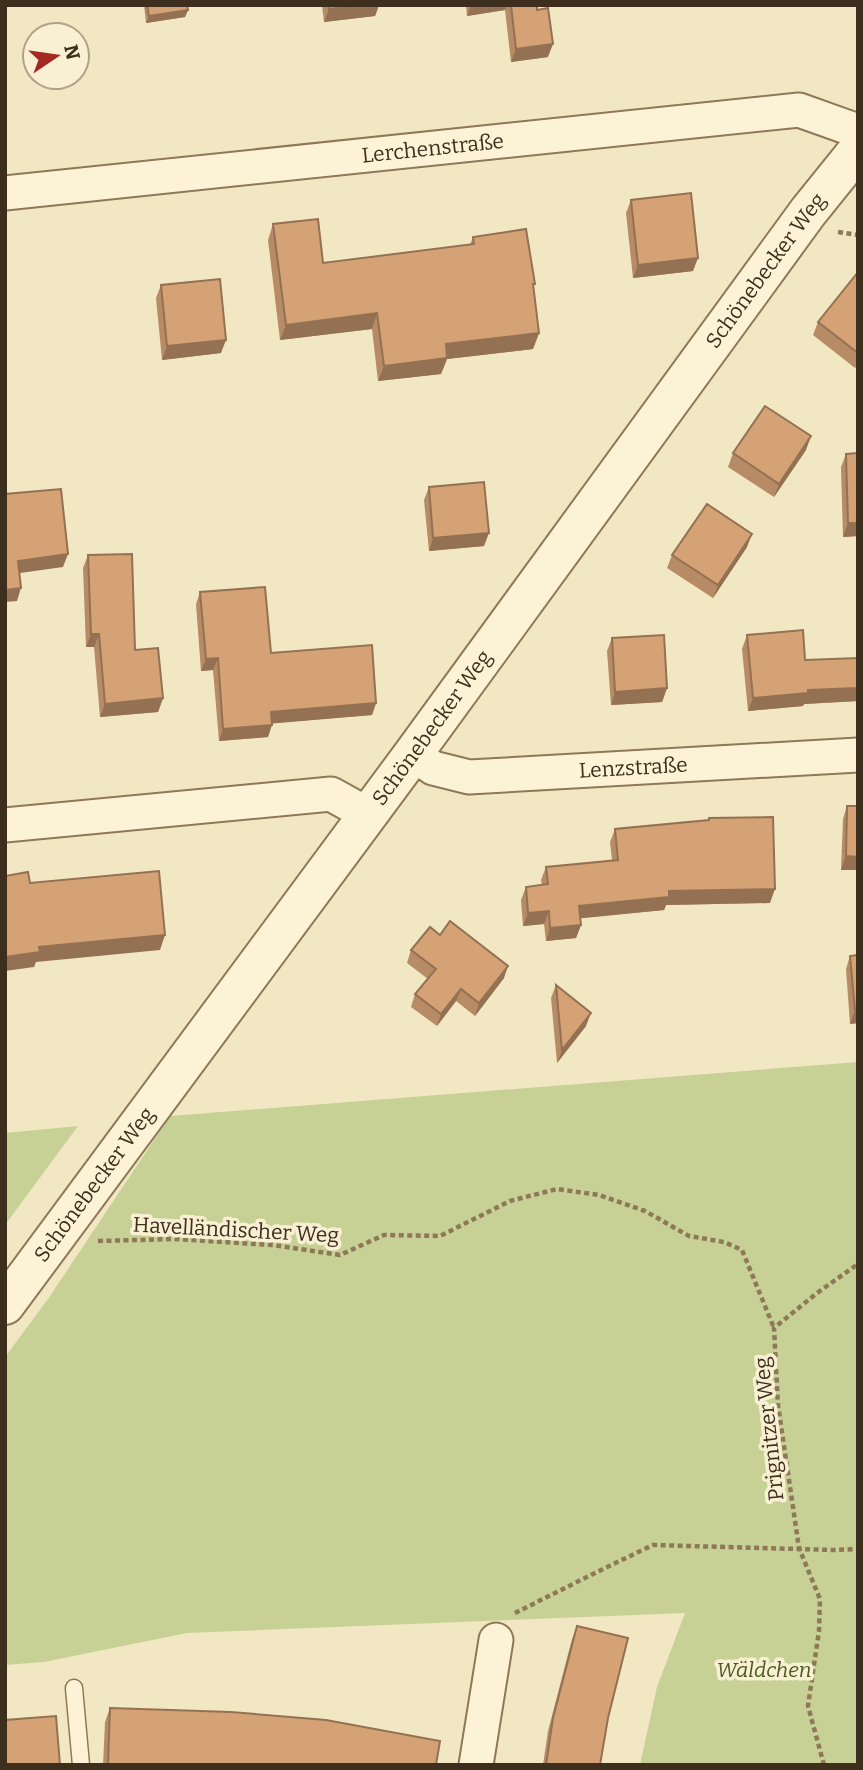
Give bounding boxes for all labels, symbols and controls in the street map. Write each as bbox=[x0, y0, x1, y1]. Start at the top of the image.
north arrow bbox=[21, 21, 91, 91]
text: N bbox=[59, 43, 85, 62]
street label: Lerchenstraße bbox=[360, 128, 505, 169]
street label: Schönebecker Weg bbox=[700, 187, 831, 353]
street label: Schönebecker Weg bbox=[366, 645, 498, 810]
street label: Lenzstraße bbox=[578, 752, 688, 784]
street label: Schönebecker Weg bbox=[28, 1102, 160, 1267]
street label: Havelländischer Weg bbox=[132, 1212, 340, 1248]
street label: Prignitzer Weg bbox=[748, 1356, 789, 1502]
park label: Wäldchen bbox=[716, 1657, 812, 1683]

